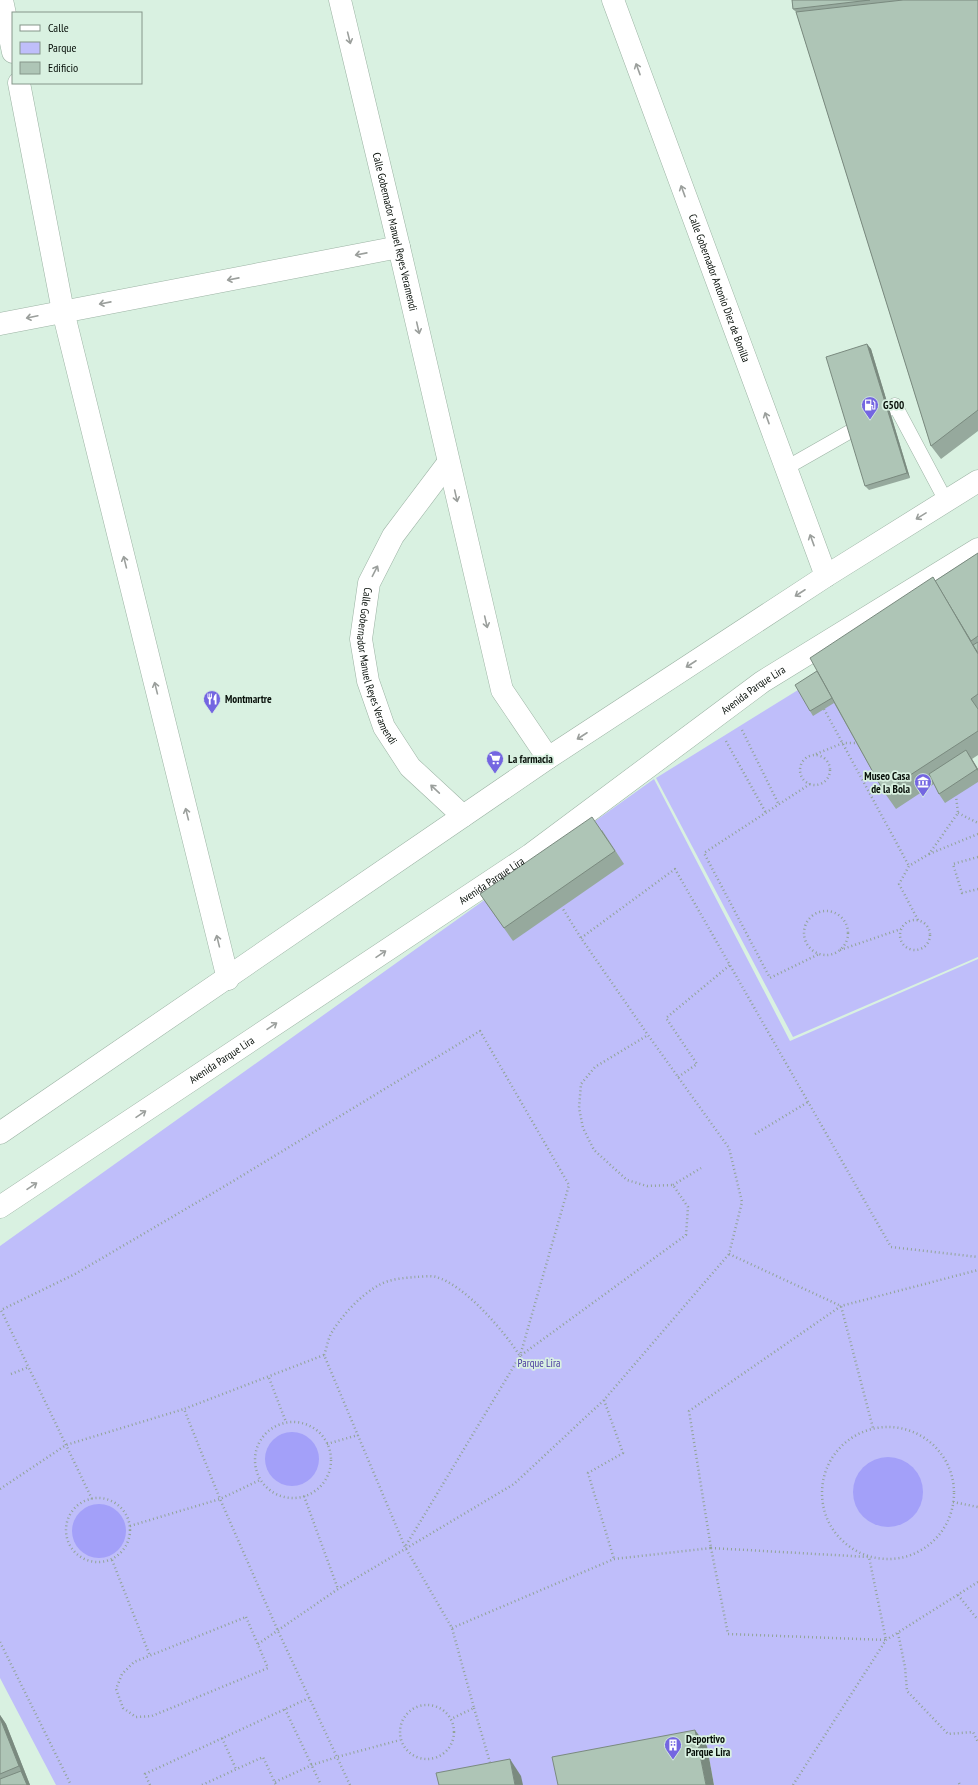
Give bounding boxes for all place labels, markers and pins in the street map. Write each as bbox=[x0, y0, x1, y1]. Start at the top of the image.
fuel station icon: G500 bbox=[860, 395, 880, 420]
place label: G500 bbox=[883, 398, 904, 412]
restaurant icon: Montmartre bbox=[202, 689, 222, 714]
place label: Montmartre bbox=[225, 692, 272, 706]
supermarket icon: La farmacia bbox=[485, 749, 505, 774]
place label: La farmacia bbox=[508, 752, 553, 766]
place label: Museo Casa de la Bola bbox=[864, 769, 910, 796]
museum icon: Museo Casa de la Bola bbox=[913, 772, 933, 797]
place label: Deportivo Parque Lira bbox=[686, 1732, 731, 1759]
building icon: Deportivo Parque Lira bbox=[663, 1735, 683, 1760]

